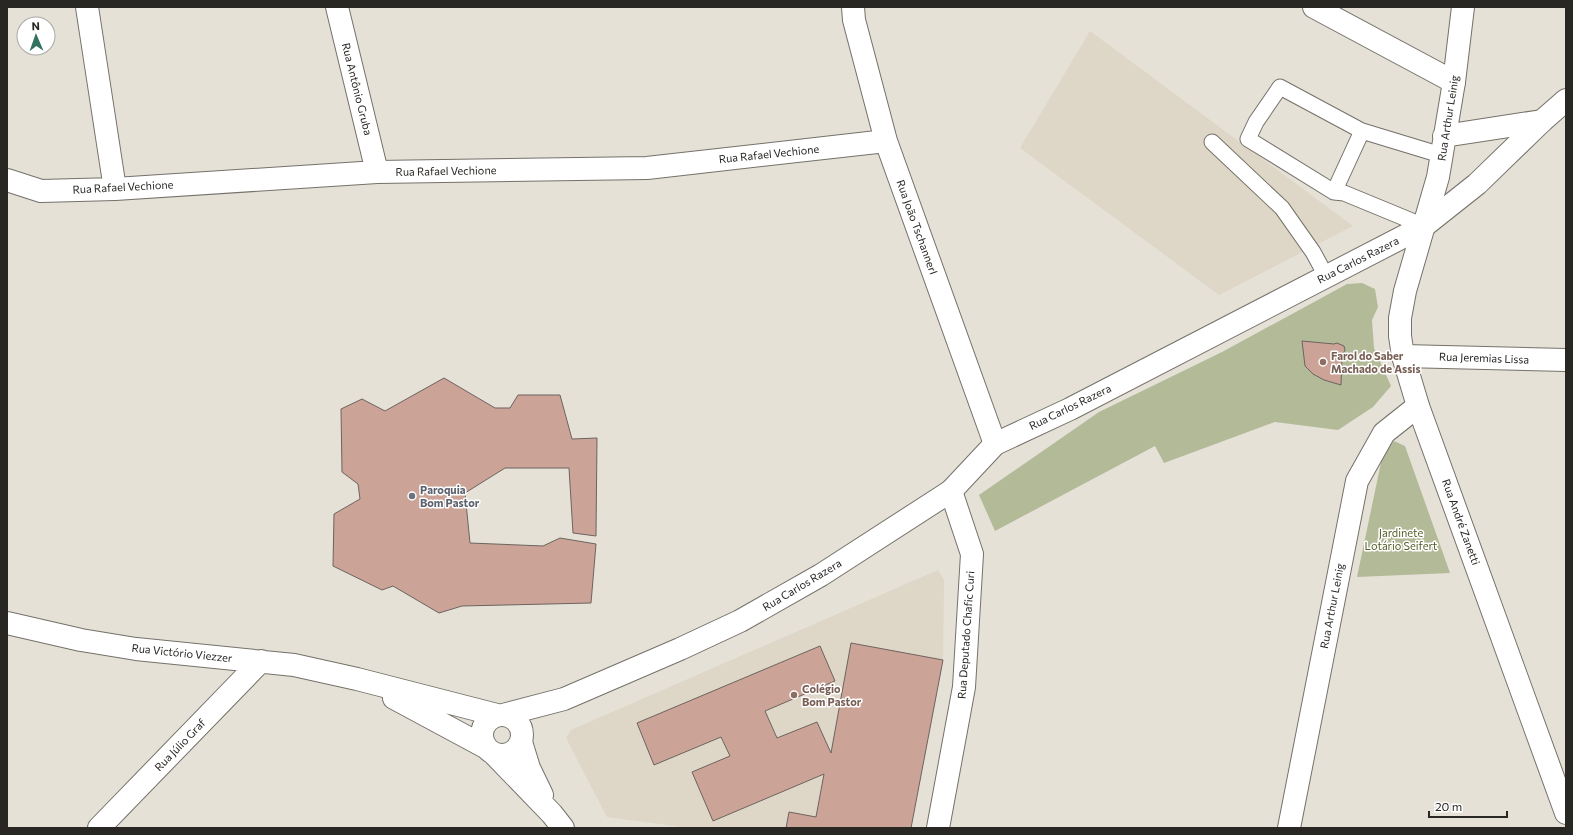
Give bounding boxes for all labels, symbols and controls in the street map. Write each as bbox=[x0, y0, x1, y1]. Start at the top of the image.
north arrow bbox=[16, 16, 56, 56]
text: N bbox=[31, 19, 40, 32]
street label: Rua Antônio Gruba bbox=[340, 41, 375, 136]
street label: Rua Arthur Leinig bbox=[1434, 74, 1461, 162]
street label: Rua Rafael Vechione bbox=[718, 142, 820, 165]
street label: Rua Rafael Vechione bbox=[395, 163, 497, 178]
street label: Rua Rafael Vechione bbox=[72, 177, 174, 196]
street label: Rua João Tschannerl bbox=[893, 178, 941, 276]
street label: Rua Carlos Razera bbox=[1315, 233, 1401, 286]
place label: Farol do Saber Machado de Assis bbox=[1331, 349, 1421, 375]
street label: Rua Jeremias Lissa bbox=[1439, 349, 1529, 367]
marker: Farol do Saber Machado de Assis bbox=[1318, 357, 1328, 367]
street label: Rua Carlos Razera bbox=[1027, 381, 1113, 432]
street label: Rua André Zanetti bbox=[1440, 477, 1483, 567]
place label: Paroquia Bom Pastor bbox=[420, 483, 480, 509]
marker: Paroquia Bom Pastor bbox=[407, 491, 417, 501]
park label: Jardinete Lotário Seifert bbox=[1365, 526, 1438, 552]
street label: Rua Carlos Razera bbox=[760, 556, 844, 613]
street label: Rua Arthur Leinig bbox=[1317, 562, 1346, 650]
street label: Rua Deputado Chafic Curi bbox=[955, 570, 976, 699]
street label: Rua Victório Viezzer bbox=[131, 641, 234, 664]
place label: Colégio Bom Pastor bbox=[802, 682, 862, 708]
marker: Colégio Bom Pastor bbox=[789, 690, 799, 700]
street label: Rua Júlio Graf bbox=[152, 715, 209, 774]
scale bar bbox=[1429, 793, 1507, 819]
text: 20 m bbox=[1435, 799, 1462, 813]

